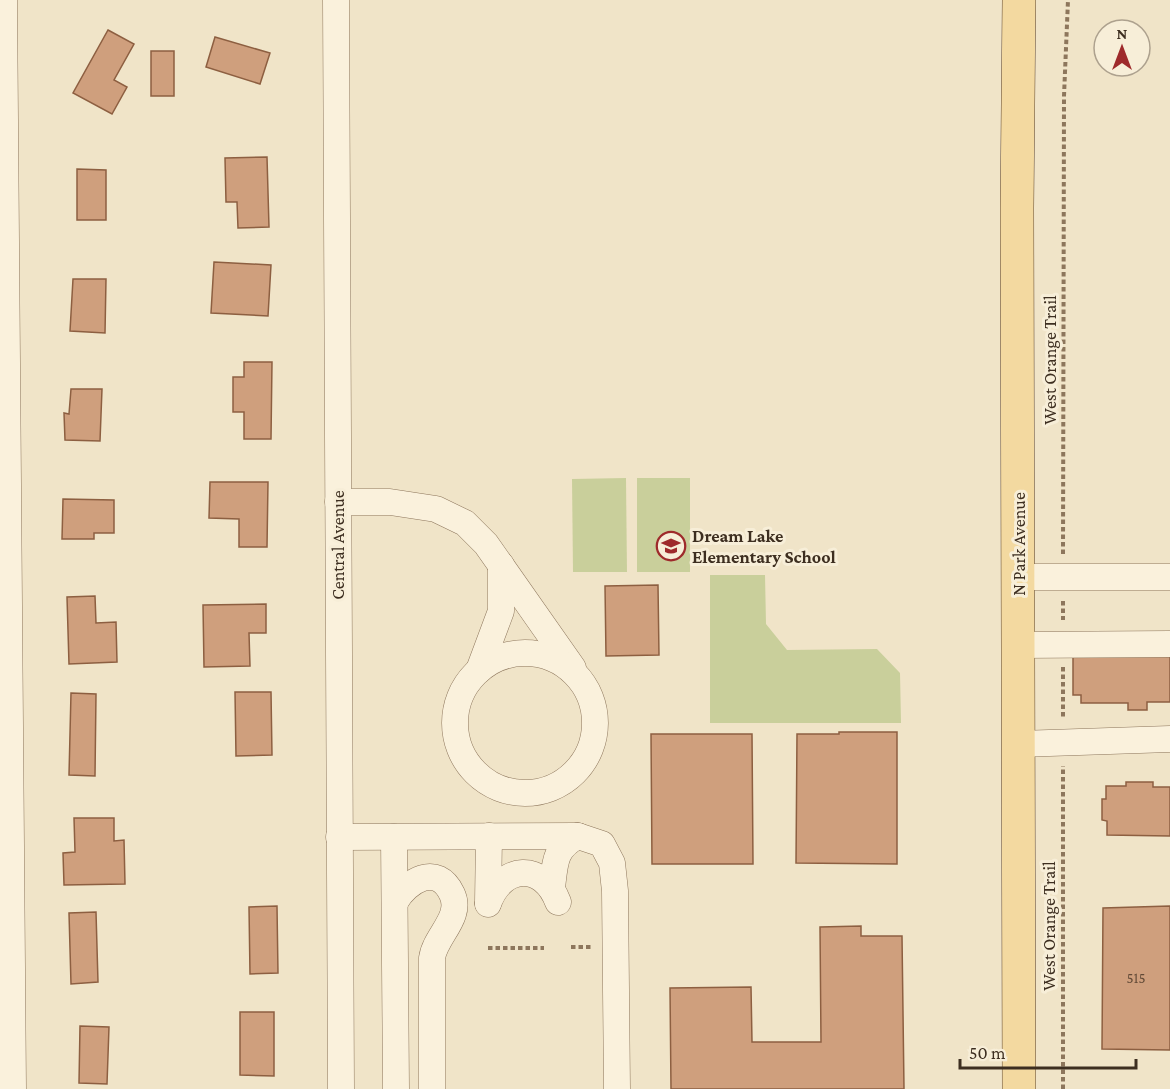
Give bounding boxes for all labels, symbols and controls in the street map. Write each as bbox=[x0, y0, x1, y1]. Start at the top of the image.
north arrow bbox=[1092, 18, 1152, 78]
text: N bbox=[1117, 25, 1128, 42]
street label: West Orange Trail bbox=[1040, 295, 1060, 425]
street label: Central Avenue bbox=[328, 490, 348, 600]
street label: N Park Avenue bbox=[1009, 492, 1029, 596]
place label: Dream Lake Elementary School bbox=[692, 526, 836, 567]
school or university icon: Dream Lake Elementary School bbox=[655, 530, 687, 562]
street label: West Orange Trail bbox=[1039, 861, 1059, 991]
house number: 515 bbox=[1126, 970, 1146, 986]
scale bar bbox=[960, 1032, 1136, 1070]
text: 50 m bbox=[969, 1043, 1006, 1063]

